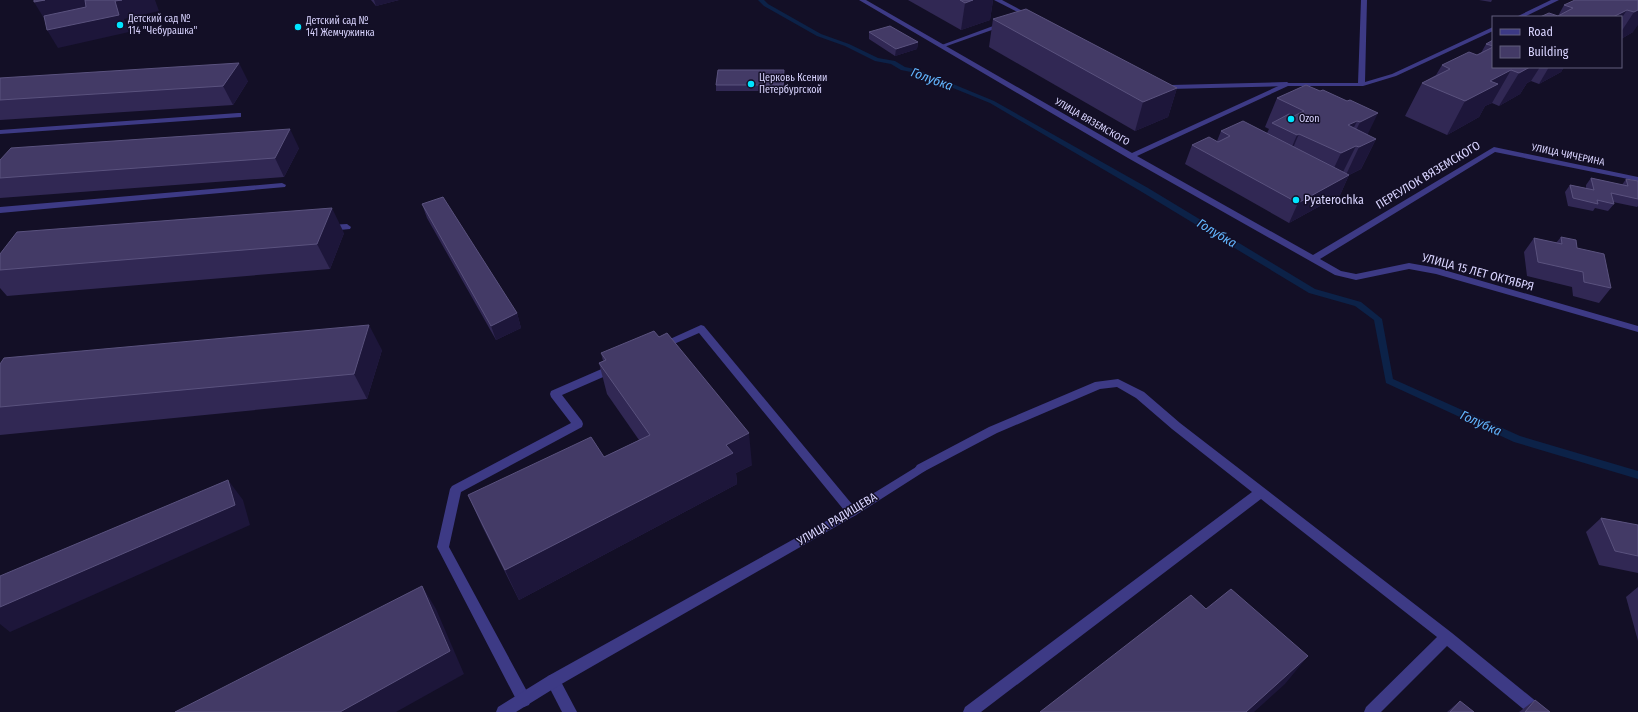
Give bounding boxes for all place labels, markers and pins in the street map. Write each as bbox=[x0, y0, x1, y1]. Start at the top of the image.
place label: Детский сад № 114 "Чебурашка" bbox=[127, 13, 197, 37]
place label: Детский сад № 141 Жемчужинка bbox=[305, 15, 375, 39]
marker: Детский сад № 114 "Чебурашка" bbox=[115, 20, 125, 30]
marker: Детский сад № 141 Жемчужинка bbox=[293, 22, 303, 32]
place label: Церковь Ксении Петербургской bbox=[759, 72, 827, 96]
marker: Церковь Ксении Петербургской bbox=[746, 79, 756, 89]
place label: Ozon bbox=[1299, 113, 1320, 125]
marker: Ozon bbox=[1286, 114, 1296, 124]
place label: Pyaterochka bbox=[1304, 193, 1364, 207]
marker: Pyaterochka bbox=[1291, 195, 1301, 205]

